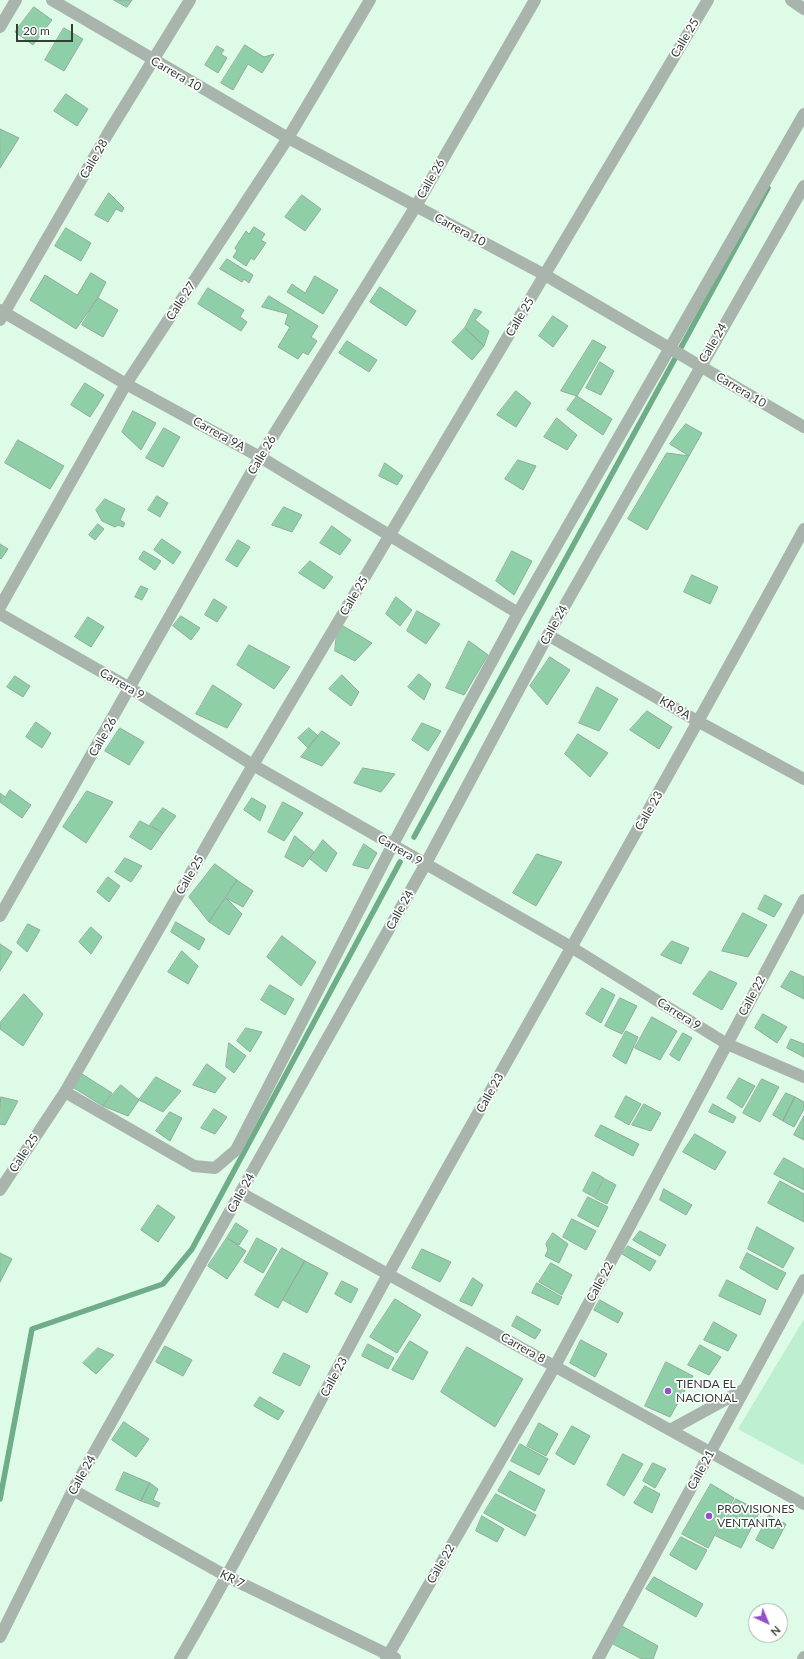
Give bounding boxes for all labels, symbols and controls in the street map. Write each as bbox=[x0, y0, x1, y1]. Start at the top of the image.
scale bar bbox=[18, 16, 75, 42]
street label: Calle 25 bbox=[668, 16, 702, 60]
text: 20 m bbox=[23, 23, 50, 38]
street label: Carrera 10 bbox=[148, 54, 204, 94]
street label: Calle 28 bbox=[77, 137, 111, 181]
street label: Calle 26 bbox=[414, 157, 448, 201]
street label: Carrera 10 bbox=[432, 210, 488, 250]
street label: Calle 27 bbox=[163, 279, 199, 323]
street label: Calle 25 bbox=[503, 295, 537, 339]
street label: Calle 24 bbox=[696, 321, 730, 365]
street label: Carrera 10 bbox=[713, 369, 769, 411]
street label: Carrera 9A bbox=[190, 414, 248, 454]
street label: Calle 26 bbox=[245, 433, 279, 477]
street label: Calle 25 bbox=[337, 574, 371, 618]
street label: Calle 24 bbox=[537, 603, 571, 647]
street label: Carrera 9 bbox=[97, 665, 147, 703]
street label: KR 9A bbox=[657, 693, 693, 723]
street label: Calle 26 bbox=[86, 715, 120, 759]
street label: Calle 23 bbox=[632, 789, 666, 833]
street label: Carrera 9 bbox=[375, 831, 425, 869]
street label: Calle 25 bbox=[173, 853, 207, 897]
street label: Calle 24 bbox=[383, 888, 417, 932]
street label: Calle 22 bbox=[736, 974, 768, 1018]
street label: Carrera 9 bbox=[654, 995, 704, 1033]
street label: Calle 23 bbox=[473, 1071, 507, 1115]
street label: Calle 25 bbox=[6, 1131, 42, 1175]
street label: Calle 24 bbox=[224, 1171, 258, 1215]
street label: Calle 22 bbox=[584, 1260, 616, 1304]
street label: Carrera 8 bbox=[498, 1330, 548, 1366]
street label: Calle 23 bbox=[318, 1355, 350, 1399]
place label: TIENDA EL NACIONAL bbox=[676, 1377, 737, 1405]
marker: TIENDA EL NACIONAL bbox=[663, 1386, 673, 1396]
street label: Calle 21 bbox=[685, 1448, 717, 1492]
street label: Calle 24 bbox=[65, 1453, 99, 1497]
place label: PROVISIONES VENTANITA bbox=[717, 1502, 795, 1530]
marker: PROVISIONES VENTANITA bbox=[704, 1511, 714, 1521]
street label: Calle 22 bbox=[424, 1542, 458, 1586]
street label: KR 7 bbox=[217, 1567, 247, 1591]
north arrow bbox=[748, 1603, 788, 1643]
text: N bbox=[768, 1624, 784, 1639]

